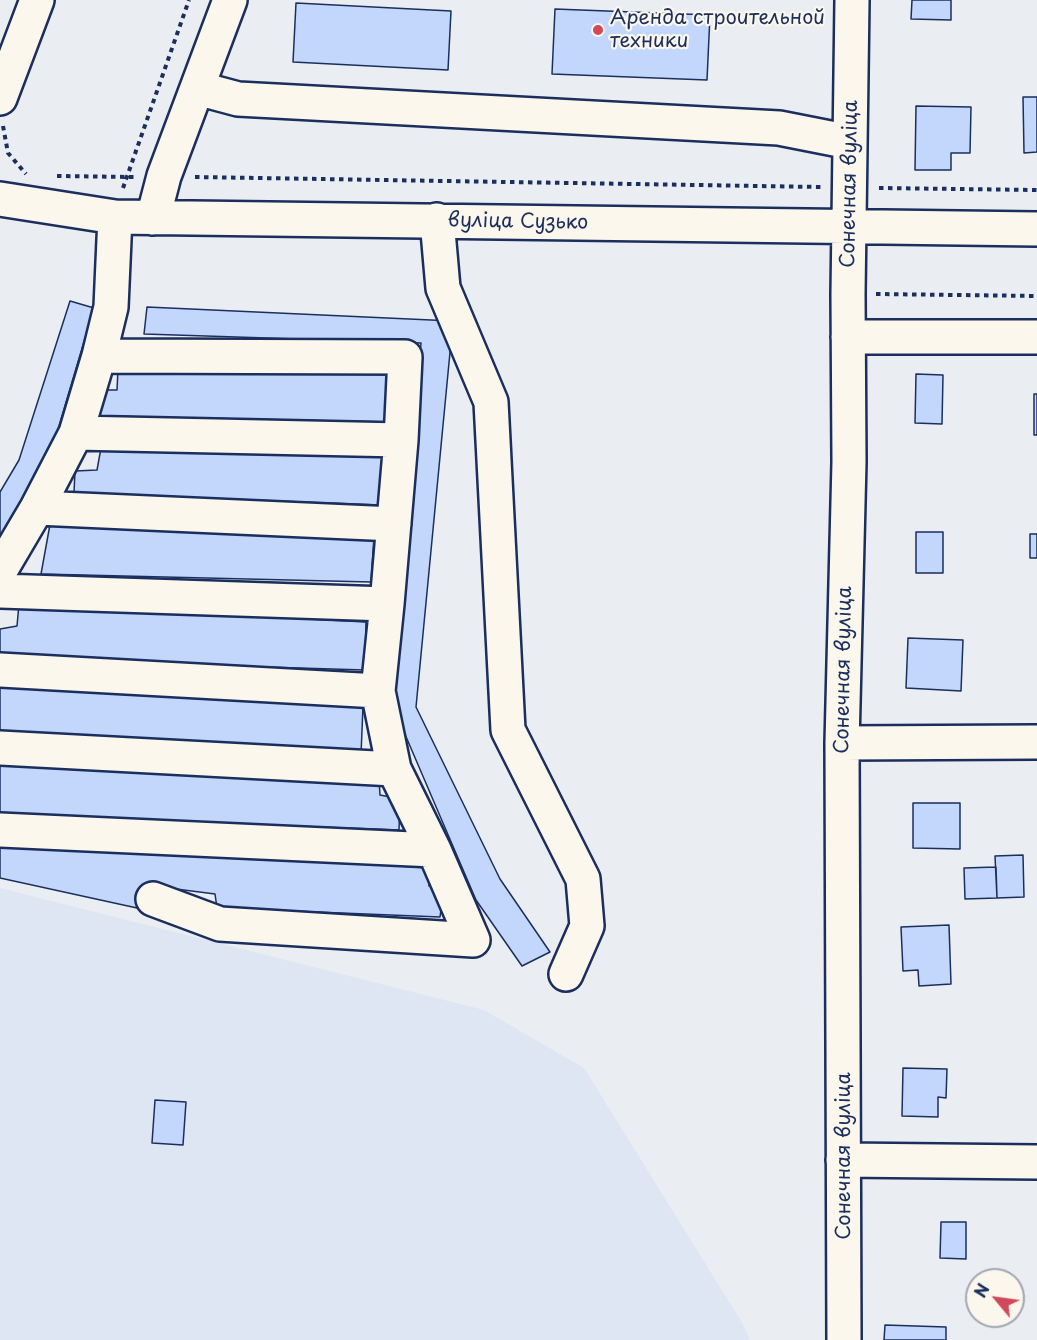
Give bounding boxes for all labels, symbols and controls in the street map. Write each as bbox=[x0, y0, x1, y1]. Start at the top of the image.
place label: Аренда строительной техники bbox=[610, 6, 825, 53]
marker: Аренда строительной техники bbox=[591, 23, 605, 37]
street label: Сонечная вуліца bbox=[837, 100, 863, 268]
street label: вуліца Сузько bbox=[447, 209, 589, 235]
street label: Сонечная вуліца bbox=[831, 586, 857, 754]
street label: Сонечная вуліца bbox=[832, 1072, 856, 1240]
north arrow bbox=[965, 1268, 1025, 1328]
text: N bbox=[967, 1279, 995, 1302]

